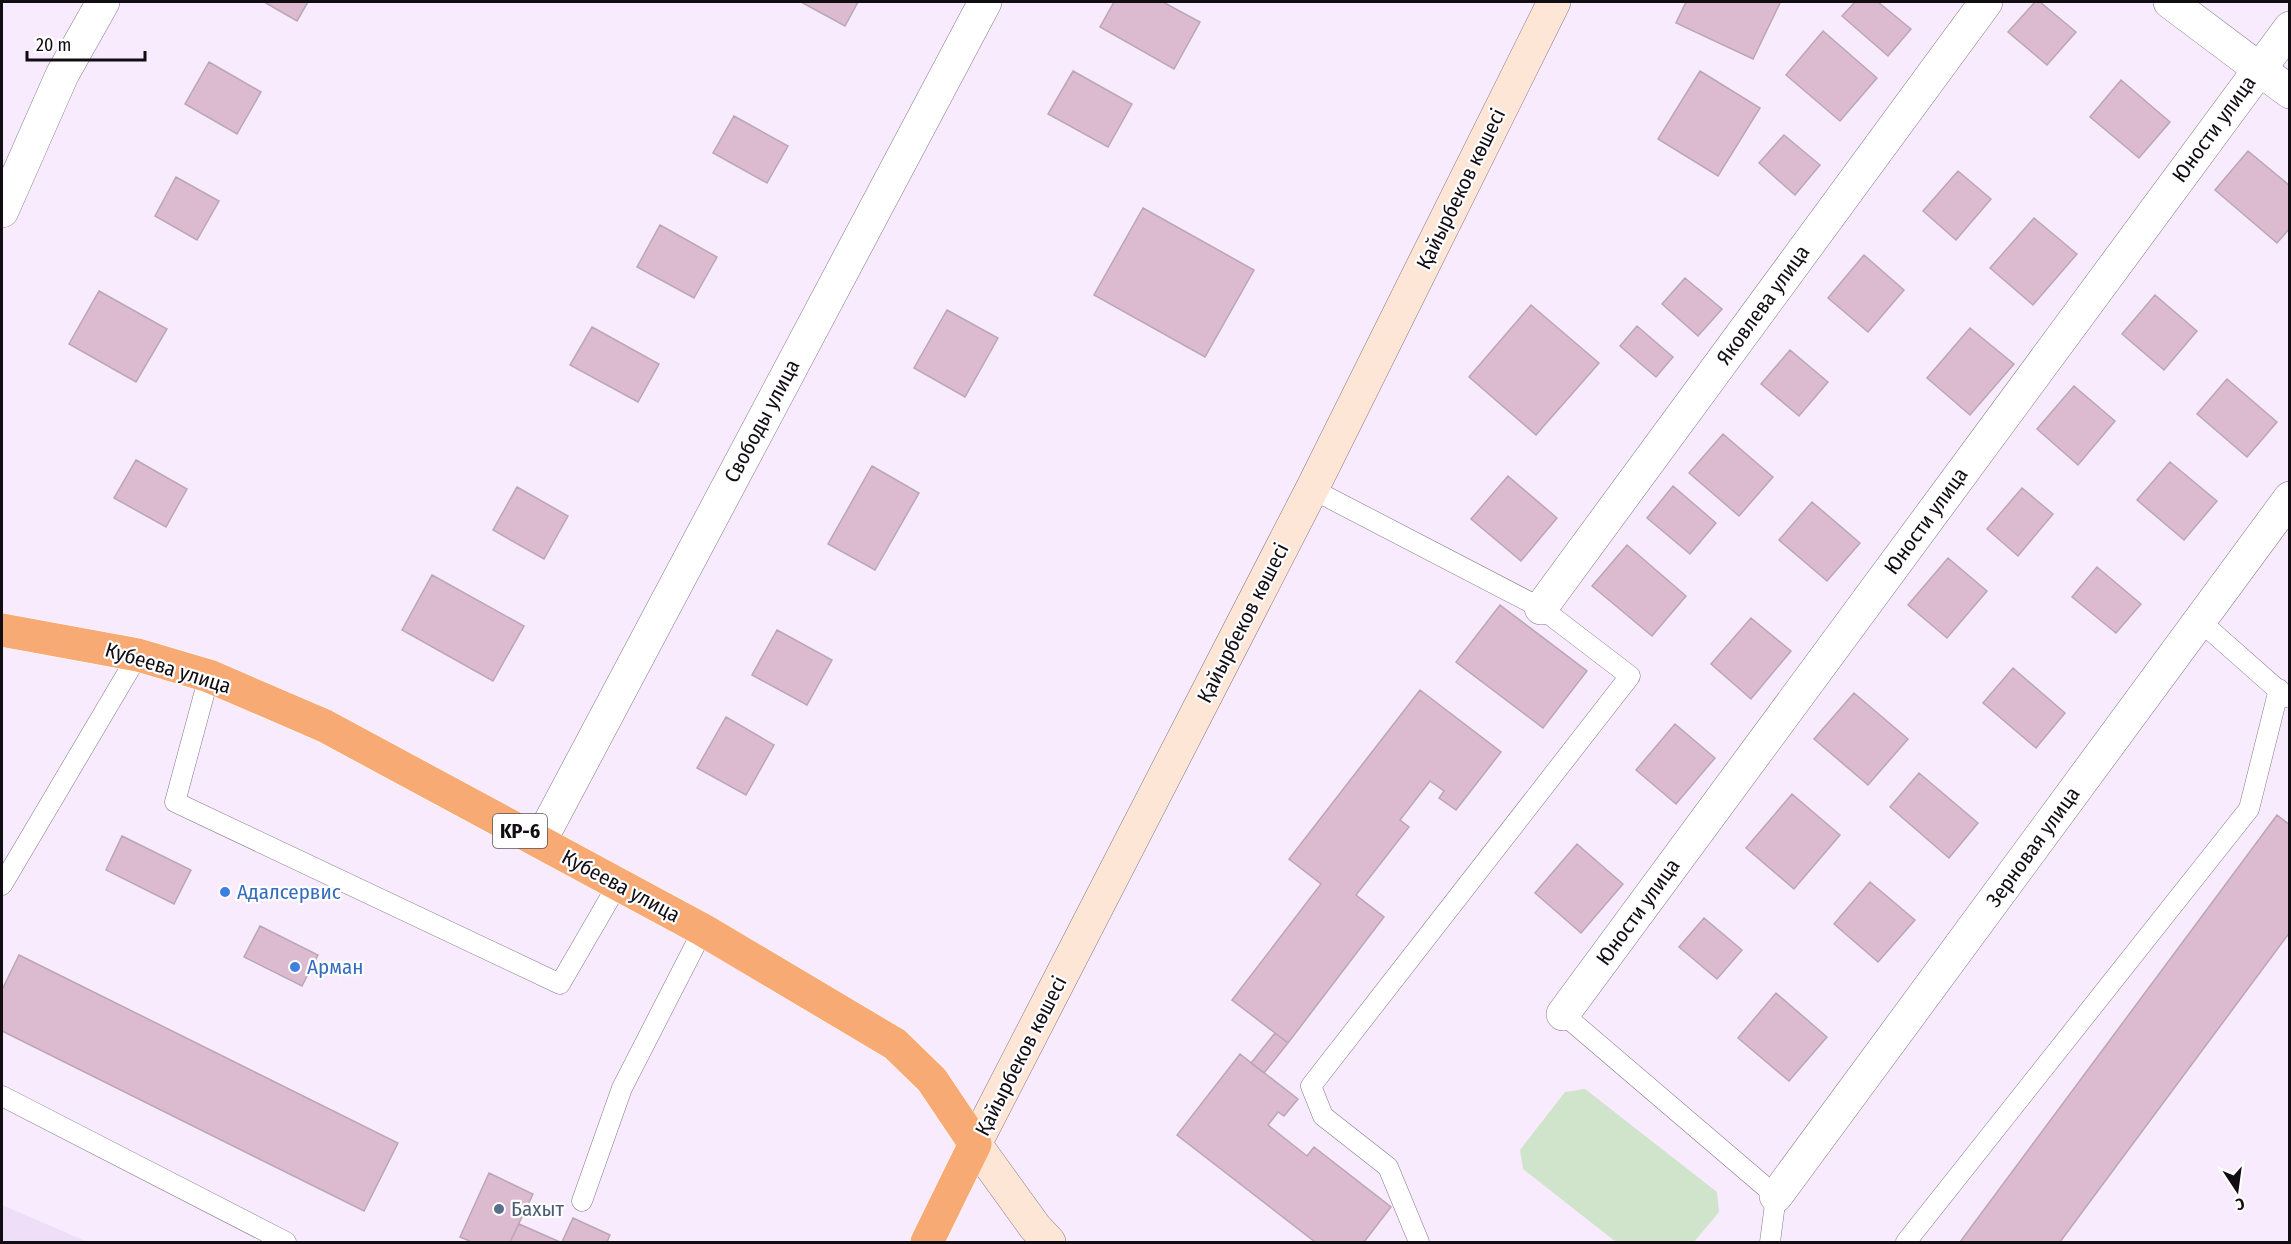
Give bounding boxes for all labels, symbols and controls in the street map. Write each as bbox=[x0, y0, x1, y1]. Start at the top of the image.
scale bar bbox=[27, 24, 146, 62]
text: 20 m bbox=[36, 34, 71, 56]
street label: Юности улица bbox=[2167, 71, 2261, 187]
street label: Қайырбеков көшесі bbox=[1411, 104, 1511, 274]
street label: Яковлева улица bbox=[1711, 240, 1815, 370]
street label: Свободы улица bbox=[719, 355, 805, 487]
street label: Юности улица bbox=[1879, 463, 1973, 579]
street label: Қайырбеков көшесі bbox=[1191, 539, 1295, 707]
street label: Кубеева улица bbox=[102, 637, 234, 699]
street label: Зерновая улица bbox=[1981, 782, 2085, 912]
road number: KP-6 bbox=[493, 814, 547, 848]
street label: Кубеева улица bbox=[557, 844, 685, 928]
street label: Юности улица bbox=[1591, 854, 1685, 970]
place label: Адалсервис bbox=[237, 879, 341, 905]
marker: Адалсервис bbox=[218, 885, 232, 899]
place label: Арман bbox=[307, 954, 363, 980]
marker: Арман bbox=[288, 960, 302, 974]
street label: Қайырбеков көшесі bbox=[969, 972, 1073, 1140]
north arrow bbox=[2207, 1160, 2267, 1220]
text: С bbox=[2233, 1194, 2246, 1214]
place label: Бахыт bbox=[511, 1196, 564, 1222]
marker: Бахыт bbox=[492, 1202, 506, 1216]

